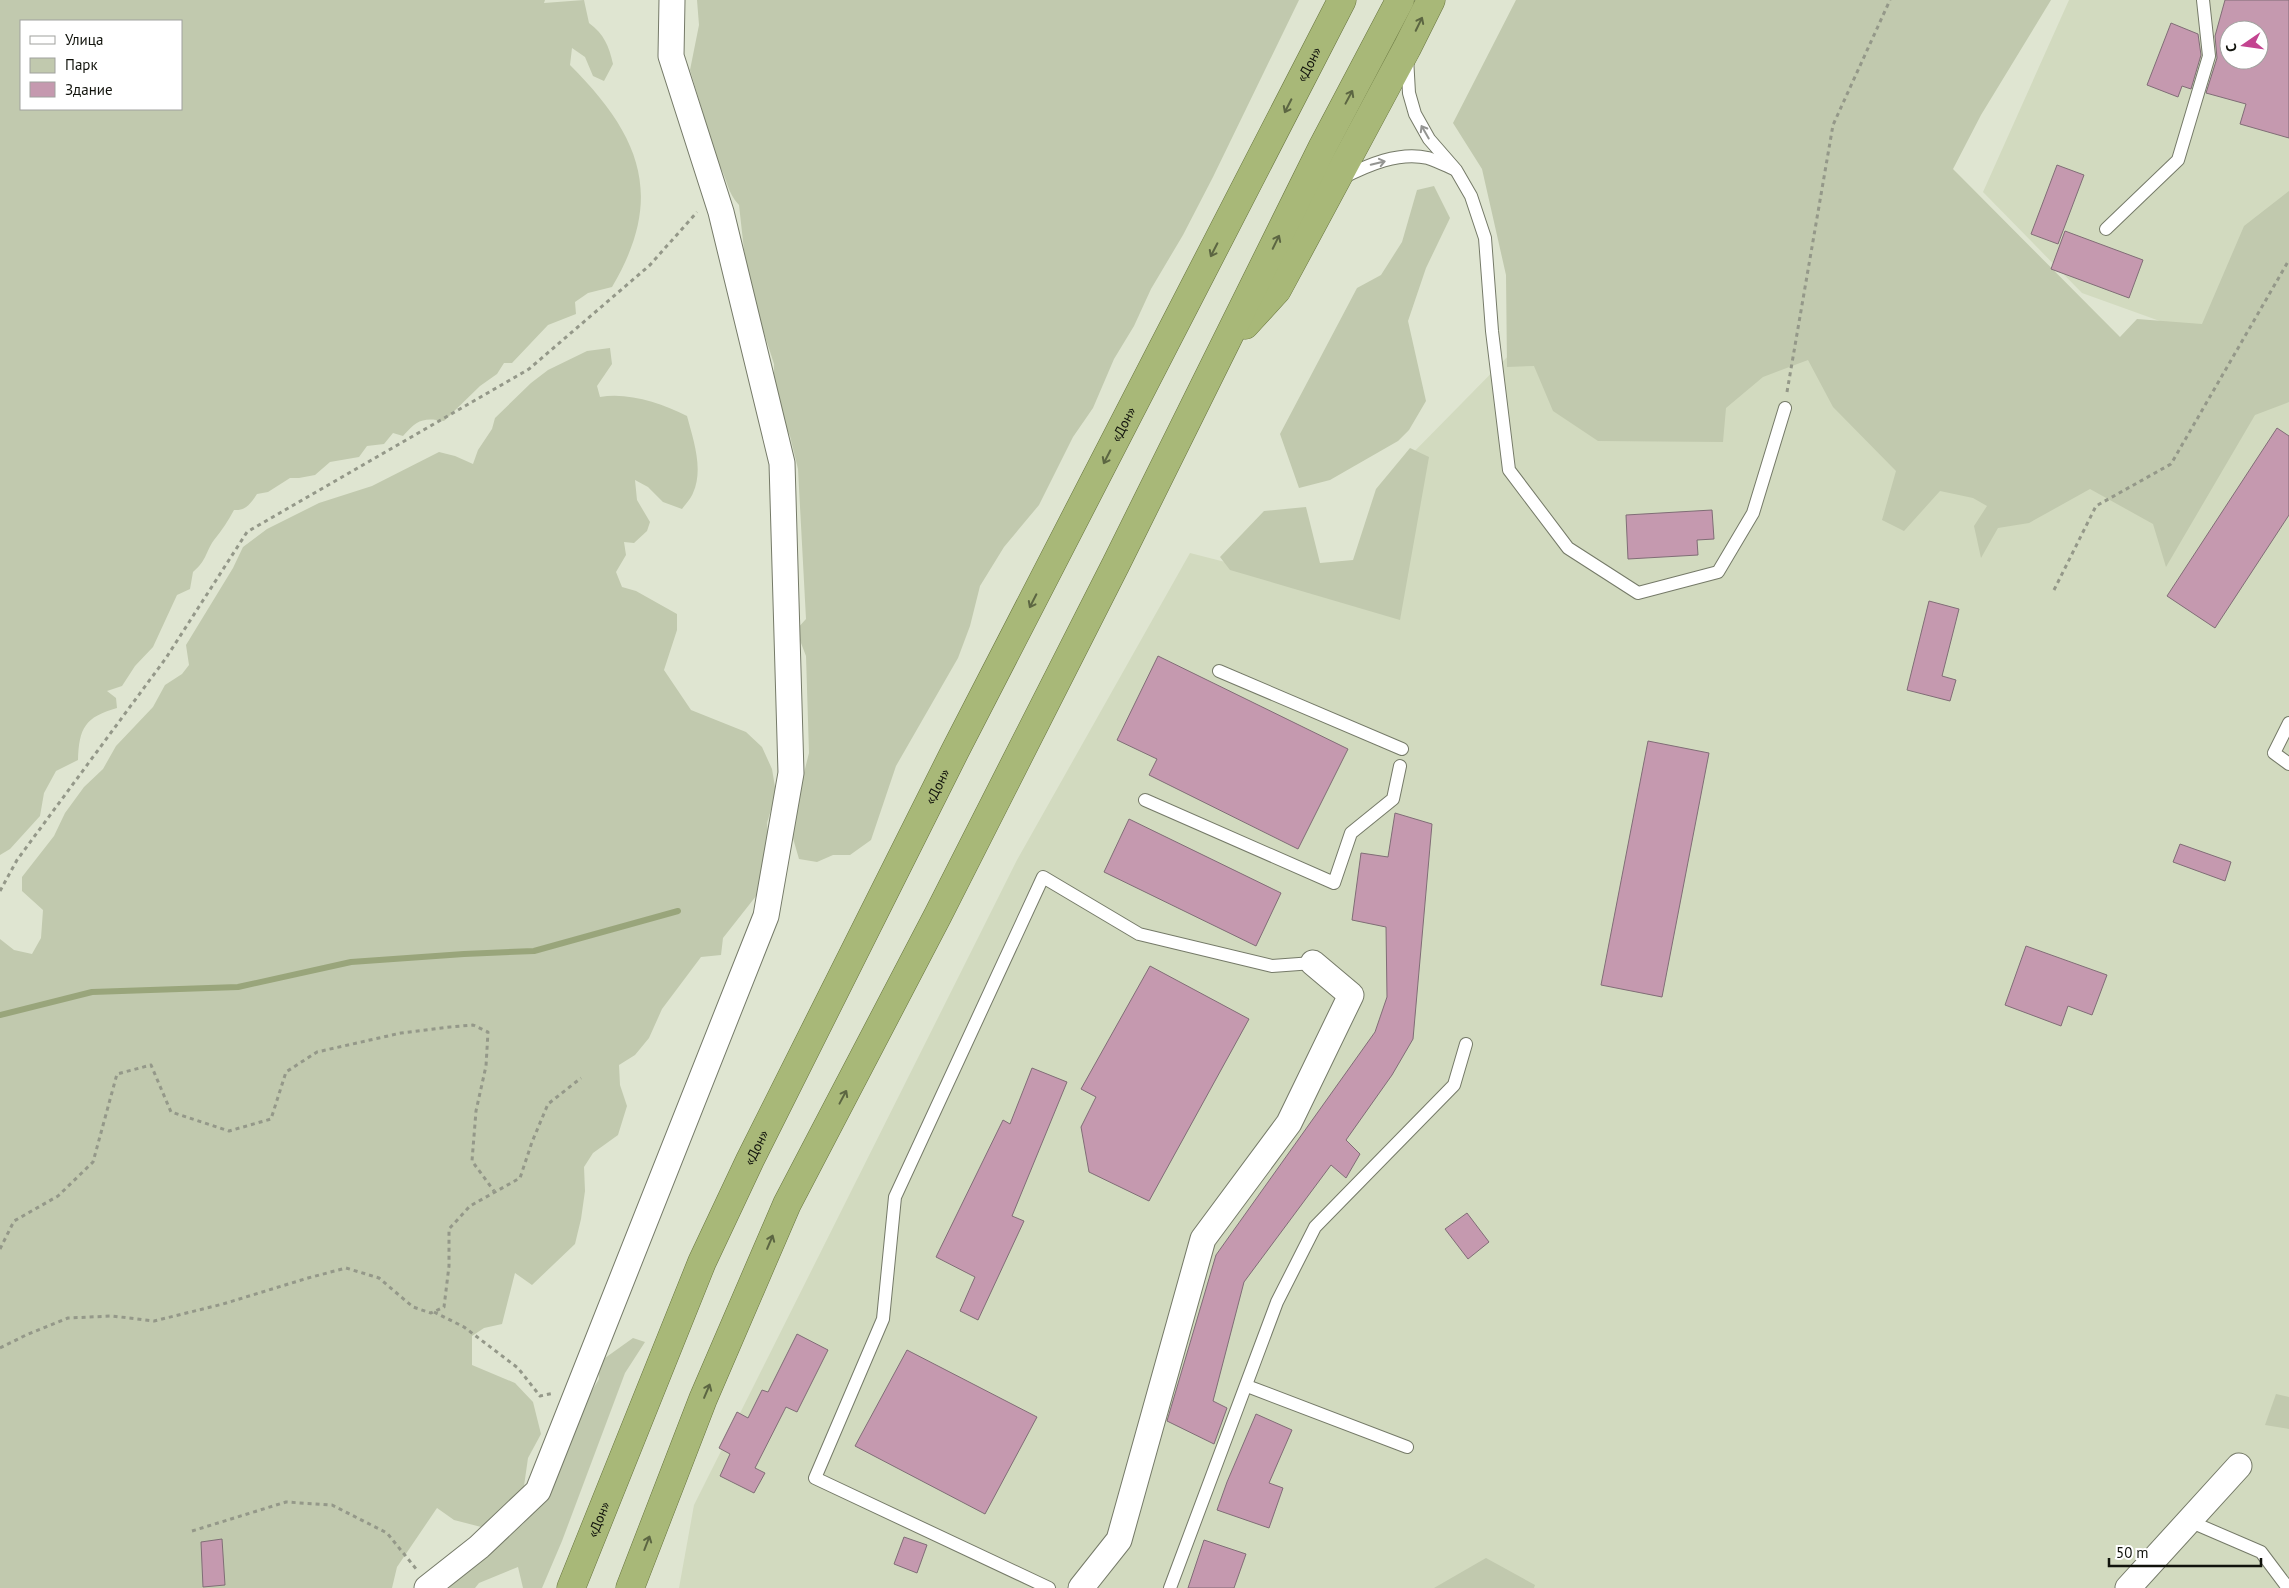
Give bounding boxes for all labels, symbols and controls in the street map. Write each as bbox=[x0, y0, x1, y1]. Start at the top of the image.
one-way arrow bbox=[1415, 17, 1424, 32]
legend bbox=[20, 20, 182, 110]
north arrow bbox=[2219, 20, 2269, 70]
text: Улица bbox=[65, 30, 103, 49]
text: С bbox=[2222, 42, 2241, 54]
street label: «Дон» bbox=[1292, 43, 1326, 85]
text: Парк bbox=[65, 55, 98, 74]
text: Здание bbox=[65, 80, 113, 99]
one-way arrow bbox=[1344, 89, 1354, 104]
one-way arrow bbox=[1283, 98, 1292, 113]
one-way arrow bbox=[1420, 125, 1430, 140]
one-way arrow bbox=[1369, 157, 1385, 167]
one-way arrow bbox=[1272, 235, 1281, 250]
one-way arrow bbox=[1209, 243, 1219, 258]
street label: «Дон» bbox=[1107, 403, 1140, 445]
one-way arrow bbox=[1102, 449, 1111, 464]
one-way arrow bbox=[1028, 594, 1038, 609]
street label: «Дон» bbox=[921, 765, 954, 807]
one-way arrow bbox=[838, 1089, 848, 1104]
street label: «Дон» bbox=[740, 1126, 773, 1168]
one-way arrow bbox=[766, 1235, 776, 1250]
one-way arrow bbox=[702, 1384, 712, 1399]
street label: «Дон» bbox=[583, 1498, 614, 1540]
one-way arrow bbox=[644, 1535, 653, 1550]
scale bar bbox=[2109, 1536, 2262, 1568]
text: 50 m bbox=[2116, 1543, 2149, 1562]

